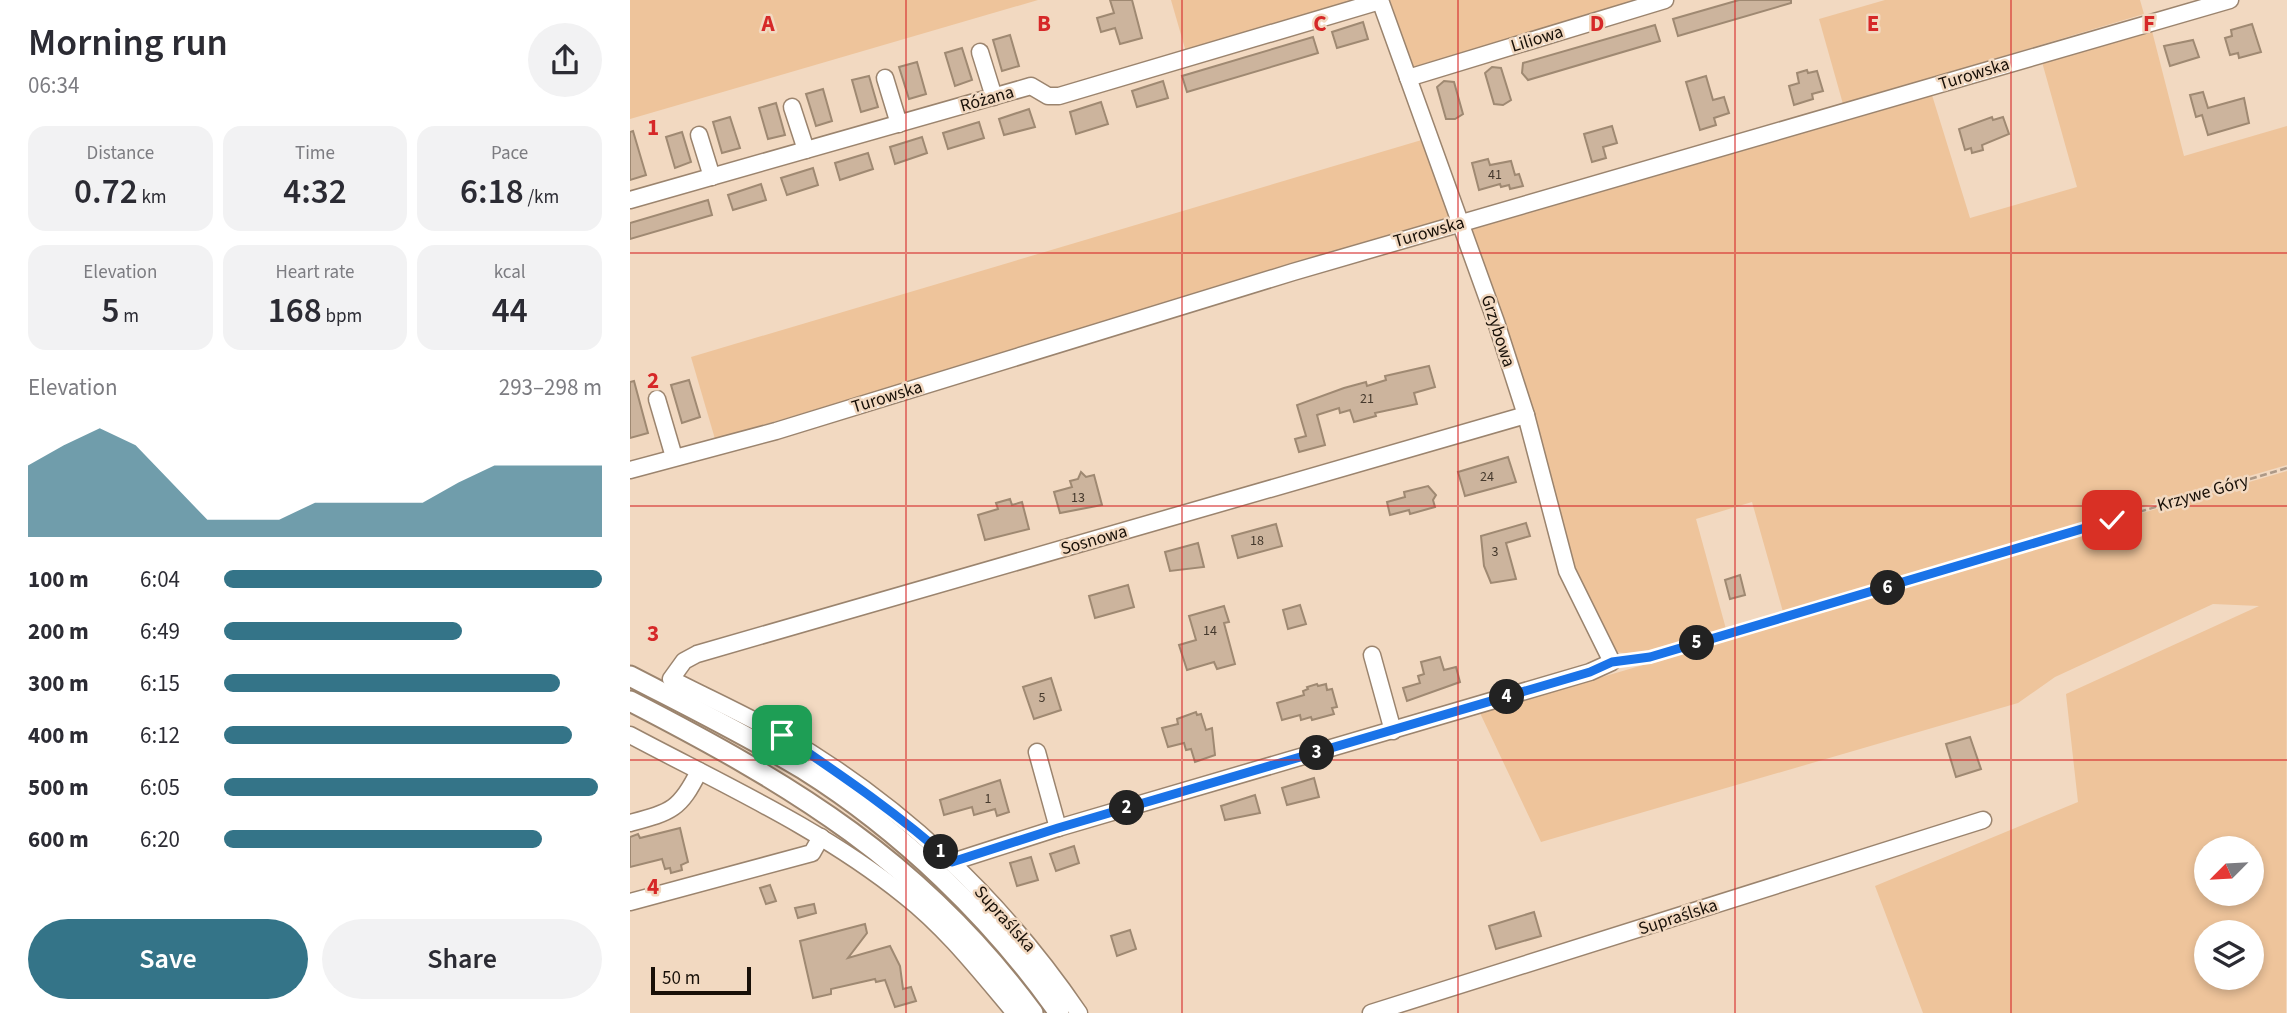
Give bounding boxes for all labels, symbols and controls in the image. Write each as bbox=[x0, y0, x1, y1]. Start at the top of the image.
text: A bbox=[760, 7, 775, 40]
text: B bbox=[1037, 7, 1051, 40]
text: C bbox=[1313, 7, 1327, 40]
text: D bbox=[1590, 7, 1604, 40]
text: E bbox=[1867, 7, 1879, 40]
text: F bbox=[2143, 7, 2155, 40]
text: Morning run bbox=[28, 16, 228, 70]
street label: Liliowa bbox=[1508, 19, 1566, 59]
button: share bbox=[528, 23, 602, 97]
street label: Turowska bbox=[1936, 51, 2012, 97]
text: 06:34 bbox=[28, 69, 79, 102]
street label: Różana bbox=[957, 79, 1017, 119]
text: 1 bbox=[647, 111, 659, 144]
text: Distance bbox=[87, 140, 154, 167]
text: Time bbox=[295, 140, 335, 167]
text: Pace bbox=[491, 140, 528, 167]
house number: 41 bbox=[1488, 165, 1502, 185]
text: 0.72 bbox=[74, 167, 138, 217]
text: 4:32 bbox=[283, 167, 347, 217]
text: 6:18 bbox=[460, 167, 524, 217]
text: km bbox=[138, 184, 167, 211]
text: /km bbox=[524, 184, 559, 211]
street label: Turowska bbox=[1391, 210, 1467, 254]
text: Elevation bbox=[83, 259, 157, 286]
text: Heart rate bbox=[275, 259, 354, 286]
text: kcal bbox=[494, 259, 526, 286]
text: 5 bbox=[102, 286, 120, 336]
text: 168 bbox=[268, 286, 322, 336]
text: 44 bbox=[492, 286, 528, 336]
street label: Grzybowa bbox=[1475, 292, 1521, 370]
text: m bbox=[120, 303, 139, 330]
text: bpm bbox=[322, 303, 362, 330]
text: 2 bbox=[647, 364, 659, 397]
text: Elevation bbox=[28, 371, 118, 404]
text: 293–298 m bbox=[499, 371, 602, 404]
street label: Turowska bbox=[849, 374, 925, 420]
house number: 21 bbox=[1360, 389, 1374, 409]
house number: 24 bbox=[1480, 467, 1494, 487]
street label: Krzywe Góry bbox=[2154, 468, 2252, 518]
house number: 13 bbox=[1071, 488, 1085, 508]
pin bbox=[2082, 490, 2142, 550]
icon: check bbox=[2093, 501, 2131, 539]
street label: Sosnowa bbox=[1058, 519, 1130, 561]
house number: 18 bbox=[1250, 531, 1264, 551]
house number: 3 bbox=[1492, 542, 1499, 562]
text: 100 m bbox=[28, 563, 89, 596]
text: 6:04 bbox=[140, 563, 180, 596]
pin: 6 bbox=[1870, 570, 1906, 606]
text: 6 bbox=[1882, 574, 1893, 601]
text: 200 m bbox=[28, 615, 89, 648]
text: 6:49 bbox=[140, 615, 180, 648]
text: 3 bbox=[647, 617, 659, 650]
house number: 14 bbox=[1203, 621, 1217, 641]
pin: 5 bbox=[1680, 626, 1714, 660]
text: 5 bbox=[1691, 629, 1702, 656]
text: 300 m bbox=[28, 667, 89, 700]
text: 6:15 bbox=[140, 667, 180, 700]
pin: 4 bbox=[1490, 680, 1524, 714]
text: 4 bbox=[1501, 683, 1512, 710]
house number: 5 bbox=[1039, 688, 1046, 708]
pin bbox=[752, 705, 812, 765]
icon: arrive bbox=[763, 716, 801, 754]
text: 400 m bbox=[28, 719, 89, 752]
text: 6:12 bbox=[140, 719, 180, 752]
pin: 3 bbox=[1300, 736, 1334, 770]
text: 3 bbox=[1311, 739, 1322, 766]
text: 500 m bbox=[28, 771, 89, 804]
text: 6:05 bbox=[140, 771, 180, 804]
house number: 1 bbox=[985, 789, 992, 809]
pin: 2 bbox=[1110, 790, 1144, 826]
text: 2 bbox=[1121, 794, 1132, 821]
text: 600 m bbox=[28, 823, 89, 856]
text: 6:20 bbox=[140, 823, 180, 856]
pin: 1 bbox=[924, 834, 958, 870]
north arrow bbox=[2194, 836, 2264, 906]
map controls bbox=[2194, 836, 2264, 990]
text: 1 bbox=[935, 838, 946, 865]
text: 4 bbox=[647, 870, 659, 903]
street label: Supraślska bbox=[968, 880, 1042, 958]
street label: Supraślska bbox=[1635, 892, 1721, 942]
button: Save bbox=[28, 919, 308, 999]
button: Share bbox=[322, 919, 602, 999]
button: layers bbox=[2194, 920, 2264, 990]
scale bar bbox=[651, 964, 751, 996]
text: 50 m bbox=[662, 965, 700, 992]

